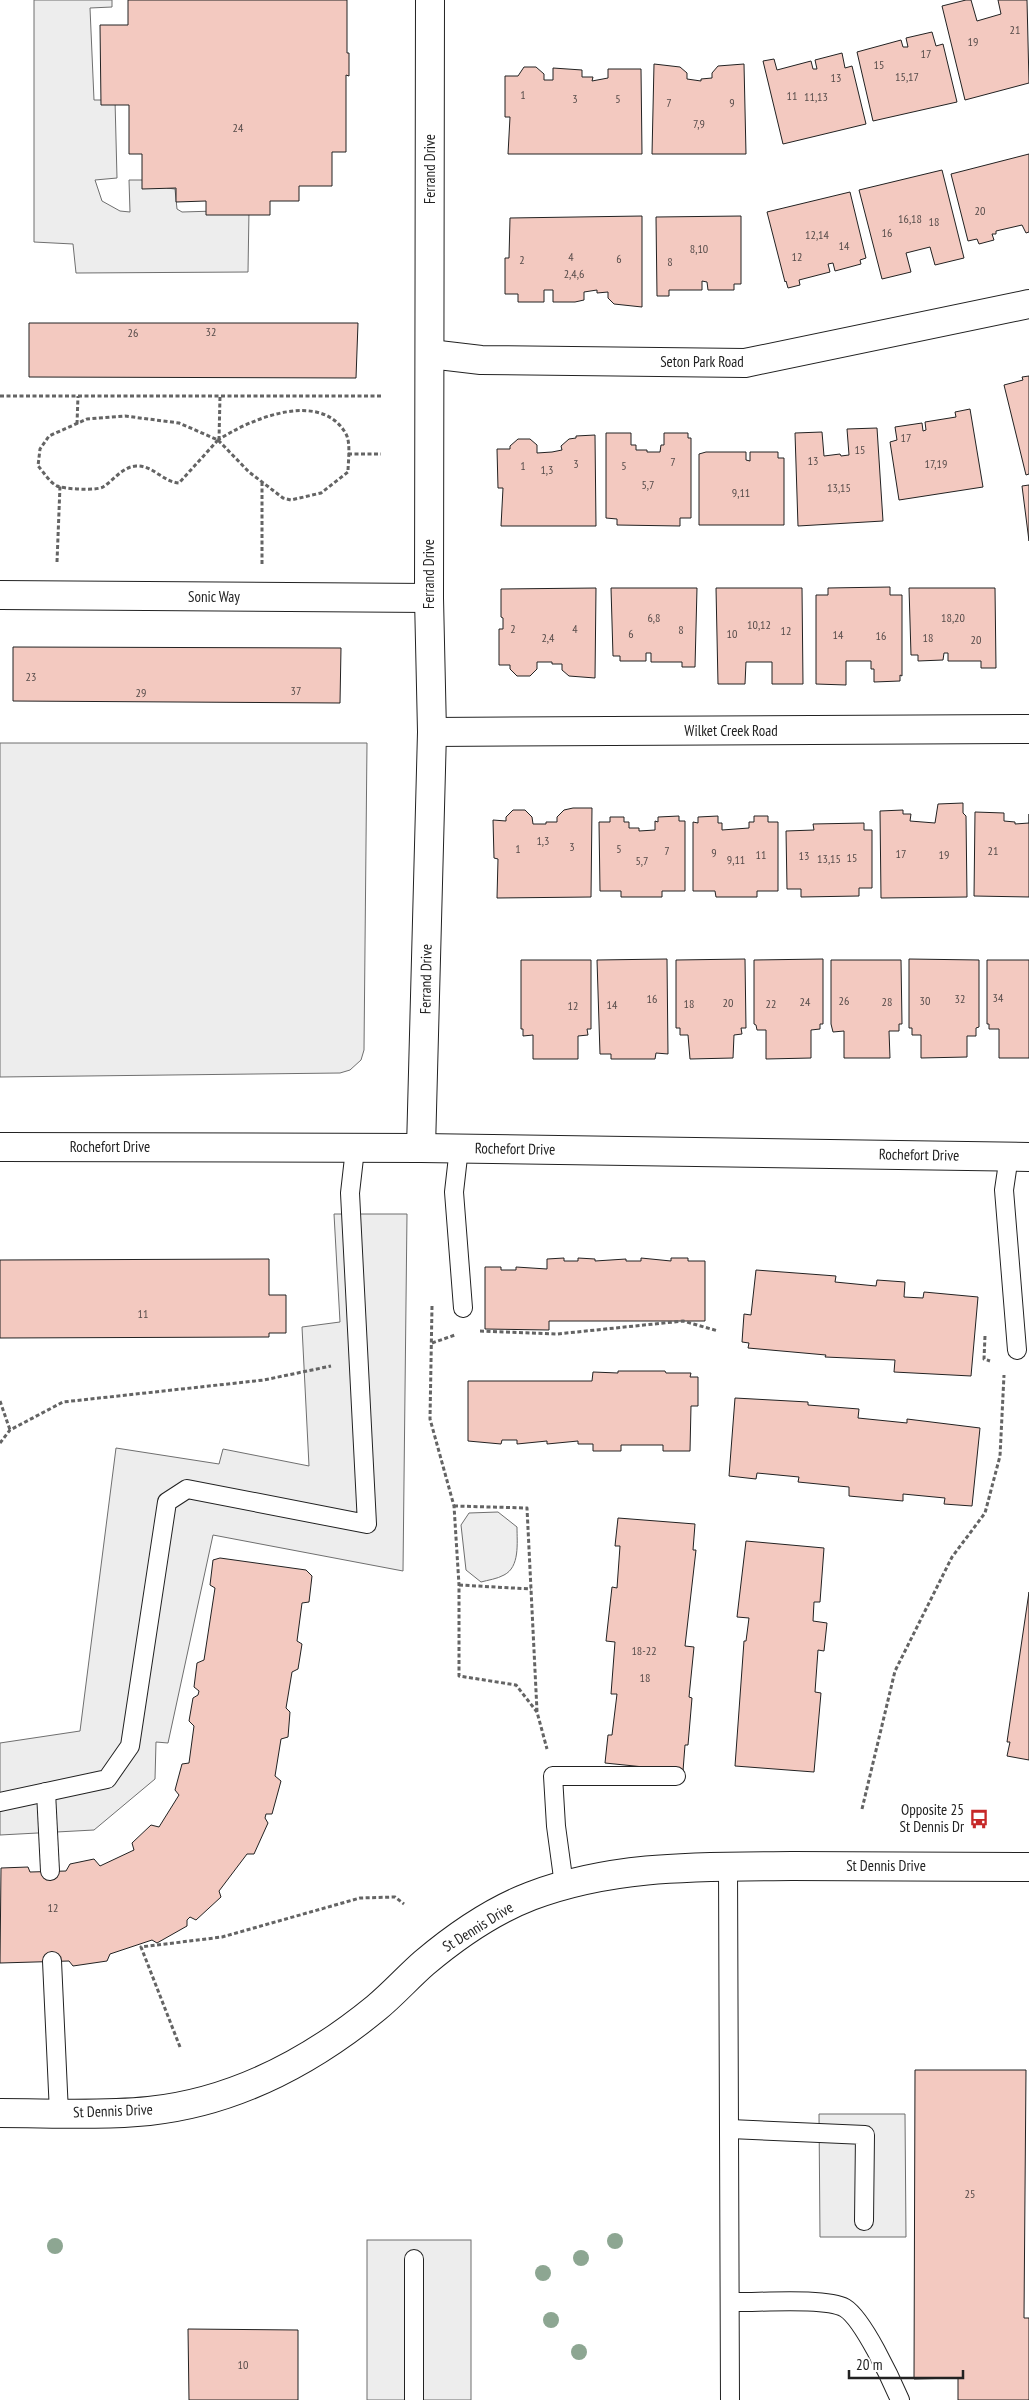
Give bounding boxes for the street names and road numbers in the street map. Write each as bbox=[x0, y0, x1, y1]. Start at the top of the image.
street label: Ferrand Drive bbox=[420, 134, 439, 204]
street label: Seton Park Road bbox=[660, 352, 744, 371]
street label: Ferrand Drive bbox=[419, 539, 438, 609]
street label: Sonic Way bbox=[188, 587, 240, 606]
street label: Wilket Creek Road bbox=[684, 721, 778, 740]
street label: Ferrand Drive bbox=[415, 944, 436, 1014]
street label: Rochefort Drive bbox=[70, 1137, 150, 1156]
street label: Rochefort Drive bbox=[475, 1138, 555, 1159]
street label: Rochefort Drive bbox=[879, 1144, 959, 1165]
street label: St Dennis Drive bbox=[846, 1856, 926, 1875]
street label: St Dennis Drive bbox=[439, 1897, 517, 1956]
street label: St Dennis Drive bbox=[73, 2100, 153, 2121]

